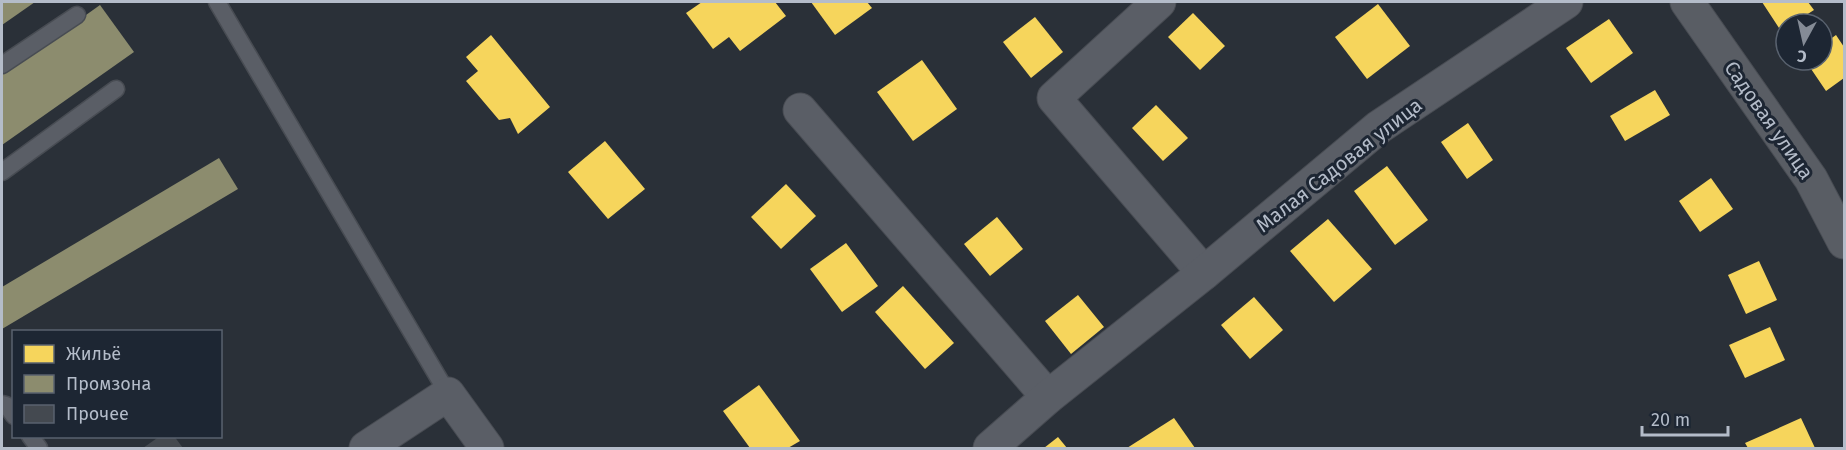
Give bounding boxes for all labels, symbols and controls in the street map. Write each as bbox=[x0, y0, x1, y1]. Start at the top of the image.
north arrow bbox=[1774, 12, 1834, 72]
street label: Садовая улица bbox=[1719, 56, 1819, 184]
street label: Малая Садовая улица bbox=[1251, 93, 1427, 237]
legend bbox=[12, 330, 222, 438]
text: Жильё bbox=[66, 343, 121, 365]
text: Промзона bbox=[66, 373, 151, 395]
scale bar bbox=[1642, 399, 1728, 437]
text: Прочее bbox=[66, 403, 129, 425]
text: 20 m bbox=[1651, 409, 1690, 431]

